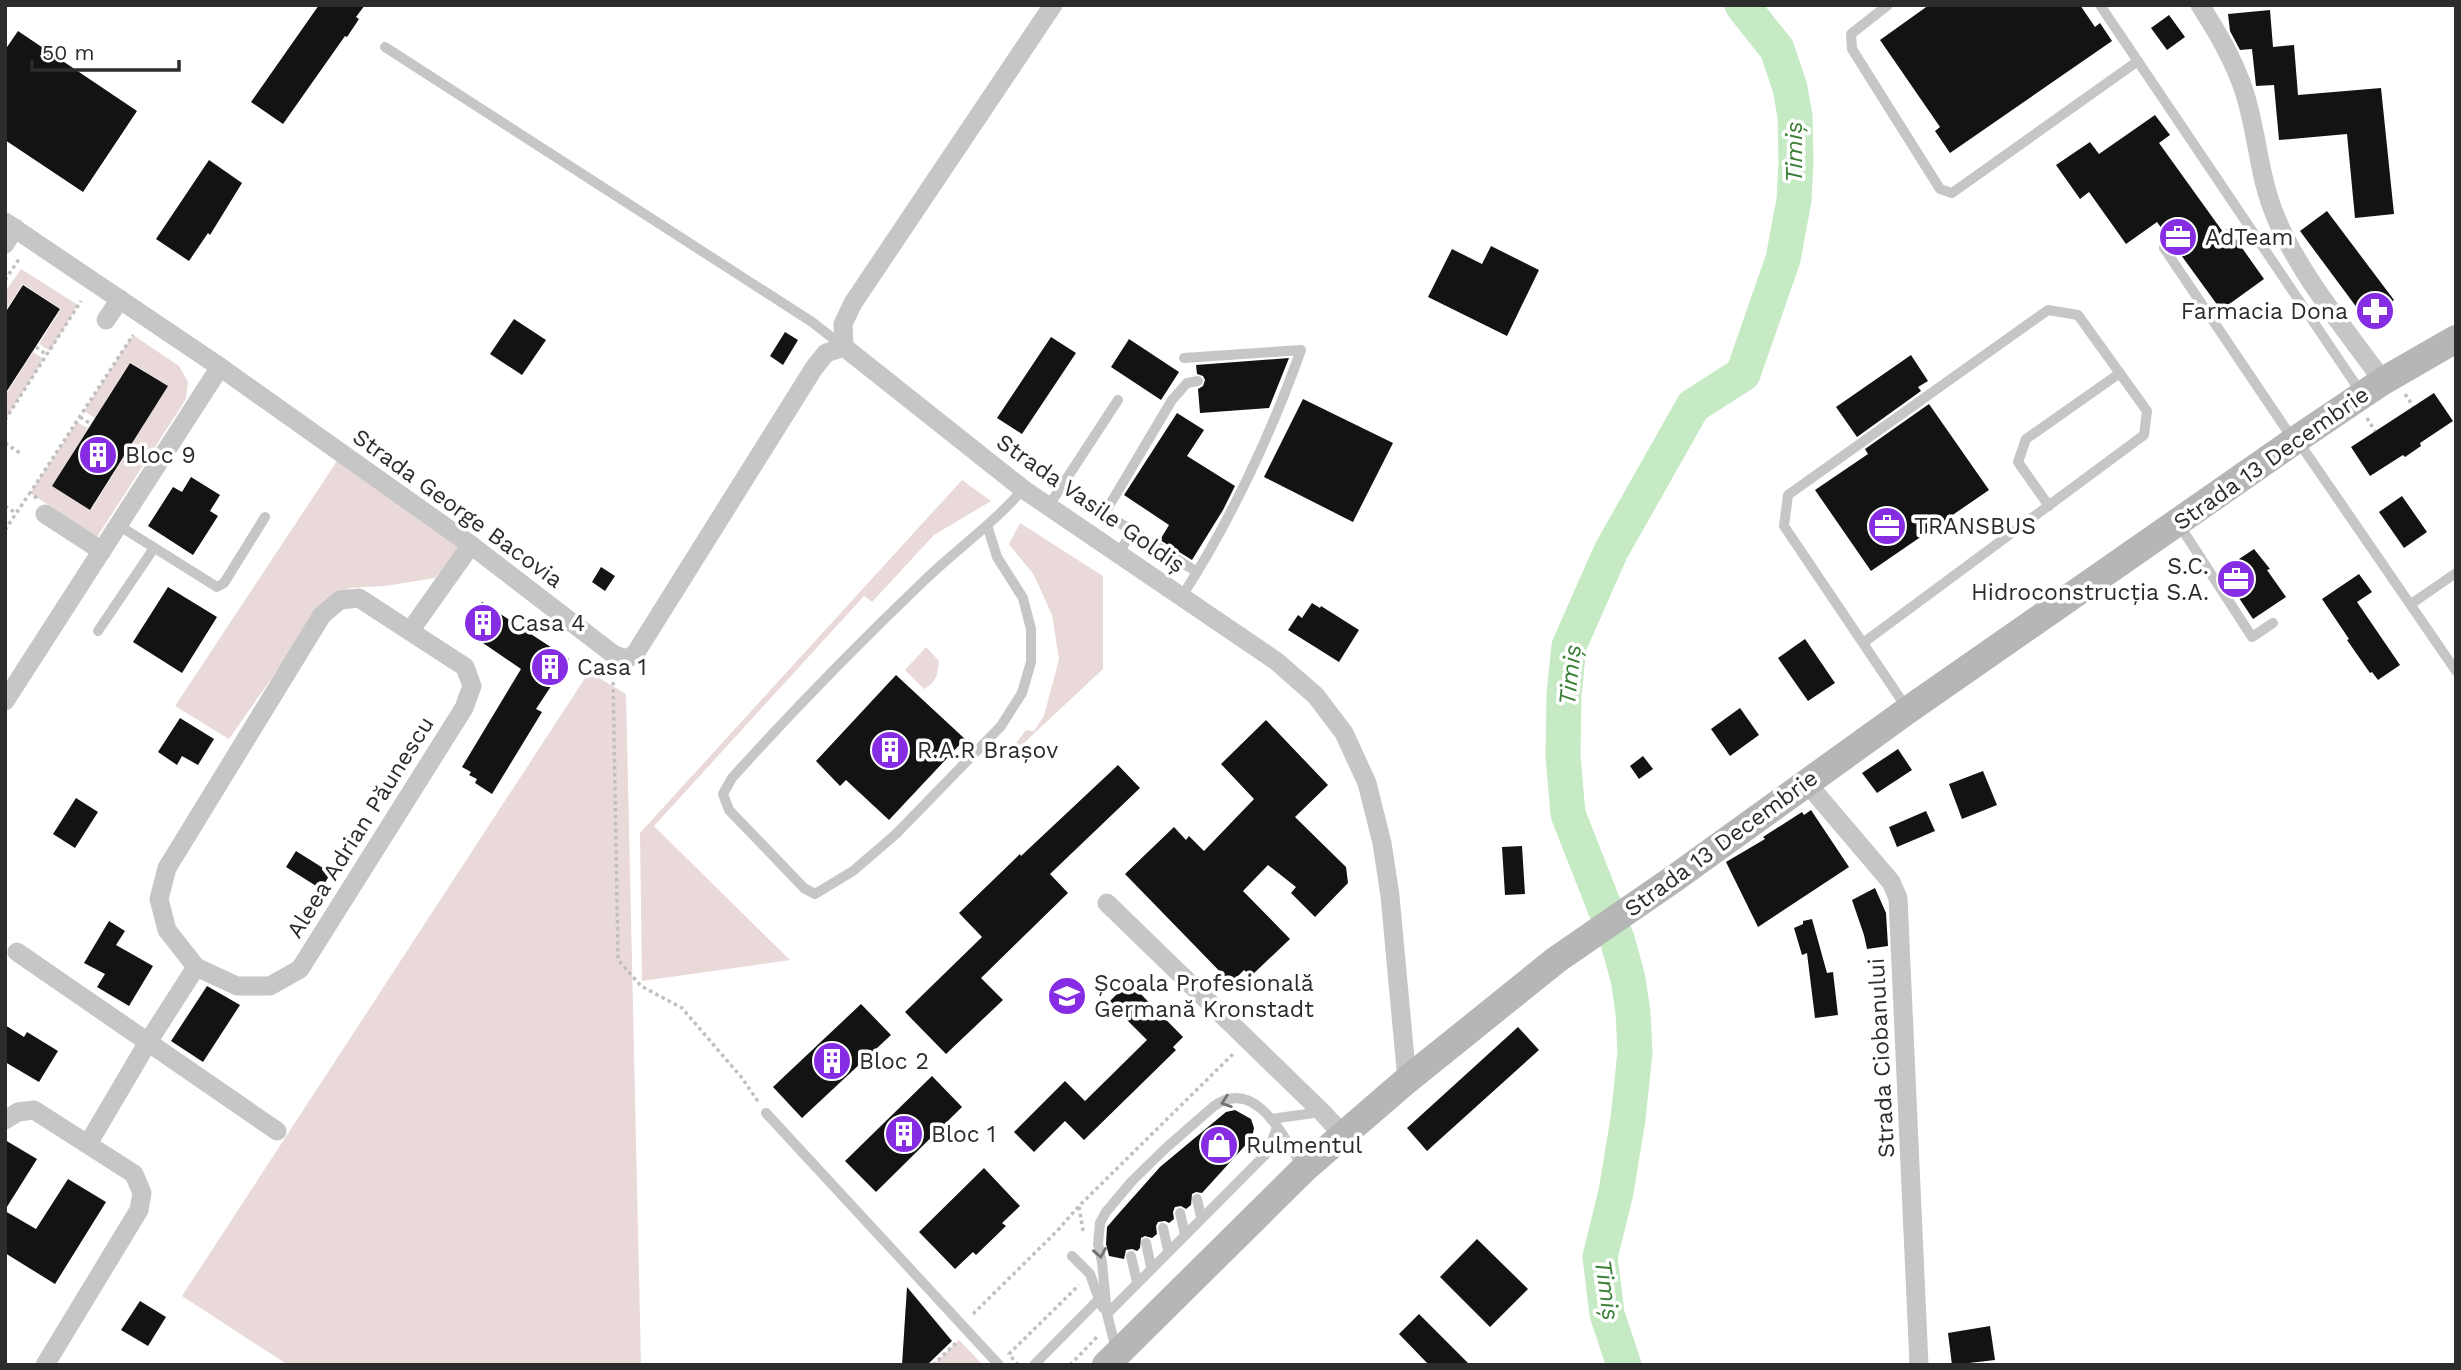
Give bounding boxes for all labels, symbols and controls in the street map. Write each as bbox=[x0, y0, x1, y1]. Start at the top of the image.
scale bar bbox=[32, 28, 178, 72]
text: 50 m bbox=[42, 40, 94, 65]
water label: Timiș bbox=[1780, 122, 1808, 182]
office icon: AdTeam bbox=[2157, 216, 2199, 258]
place label: AdTeam bbox=[2205, 224, 2294, 251]
pharmacy icon: Farmacia Dona bbox=[2354, 290, 2396, 332]
place label: Farmacia Dona bbox=[2181, 298, 2348, 325]
street label: Strada 13 Decembrie bbox=[2168, 381, 2374, 536]
street label: Strada George Bacovia bbox=[347, 423, 568, 594]
street label: Strada Vasile Goldiș bbox=[991, 428, 1190, 579]
building icon: Bloc 9 bbox=[77, 434, 119, 476]
place label: Bloc 9 bbox=[125, 442, 196, 469]
office icon: TRANSBUS bbox=[1866, 505, 1908, 547]
place label: TRANSBUS bbox=[1914, 513, 2036, 540]
place label: S.C. Hidroconstrucția S.A. bbox=[1971, 553, 2209, 606]
office icon: S.C. Hidroconstrucția S.A. bbox=[2215, 558, 2257, 600]
building icon: Casa 4 bbox=[462, 602, 504, 644]
place label: Casa 4 bbox=[510, 610, 585, 637]
water label: Timiș bbox=[1553, 643, 1587, 707]
building icon: Casa 1 bbox=[529, 646, 571, 688]
place label: Casa 1 bbox=[577, 654, 647, 681]
street label: Aleea Adrian Păunescu bbox=[281, 712, 440, 943]
building icon: R.A.R Brașov bbox=[869, 729, 911, 771]
place label: R.A.R Brașov bbox=[917, 737, 1058, 764]
street label: Strada 13 Decembrie bbox=[1619, 764, 1823, 923]
street label: Strada Ciobanului bbox=[1863, 957, 1900, 1159]
place label: Școala Profesională Germană Kronstadt bbox=[1094, 970, 1314, 1023]
school or university icon: Școala Profesională Germană Kronstadt bbox=[1046, 975, 1088, 1017]
building icon: Bloc 2 bbox=[811, 1040, 853, 1082]
place label: Bloc 2 bbox=[859, 1048, 929, 1075]
one-way arrow bbox=[1221, 1093, 1233, 1108]
building icon: Bloc 1 bbox=[883, 1113, 925, 1155]
place label: Bloc 1 bbox=[931, 1121, 996, 1148]
shop icon: Rulmentul bbox=[1198, 1124, 1240, 1166]
place label: Rulmentul bbox=[1246, 1132, 1362, 1159]
one-way arrow bbox=[1092, 1247, 1107, 1259]
water label: Timiș bbox=[1589, 1258, 1625, 1322]

